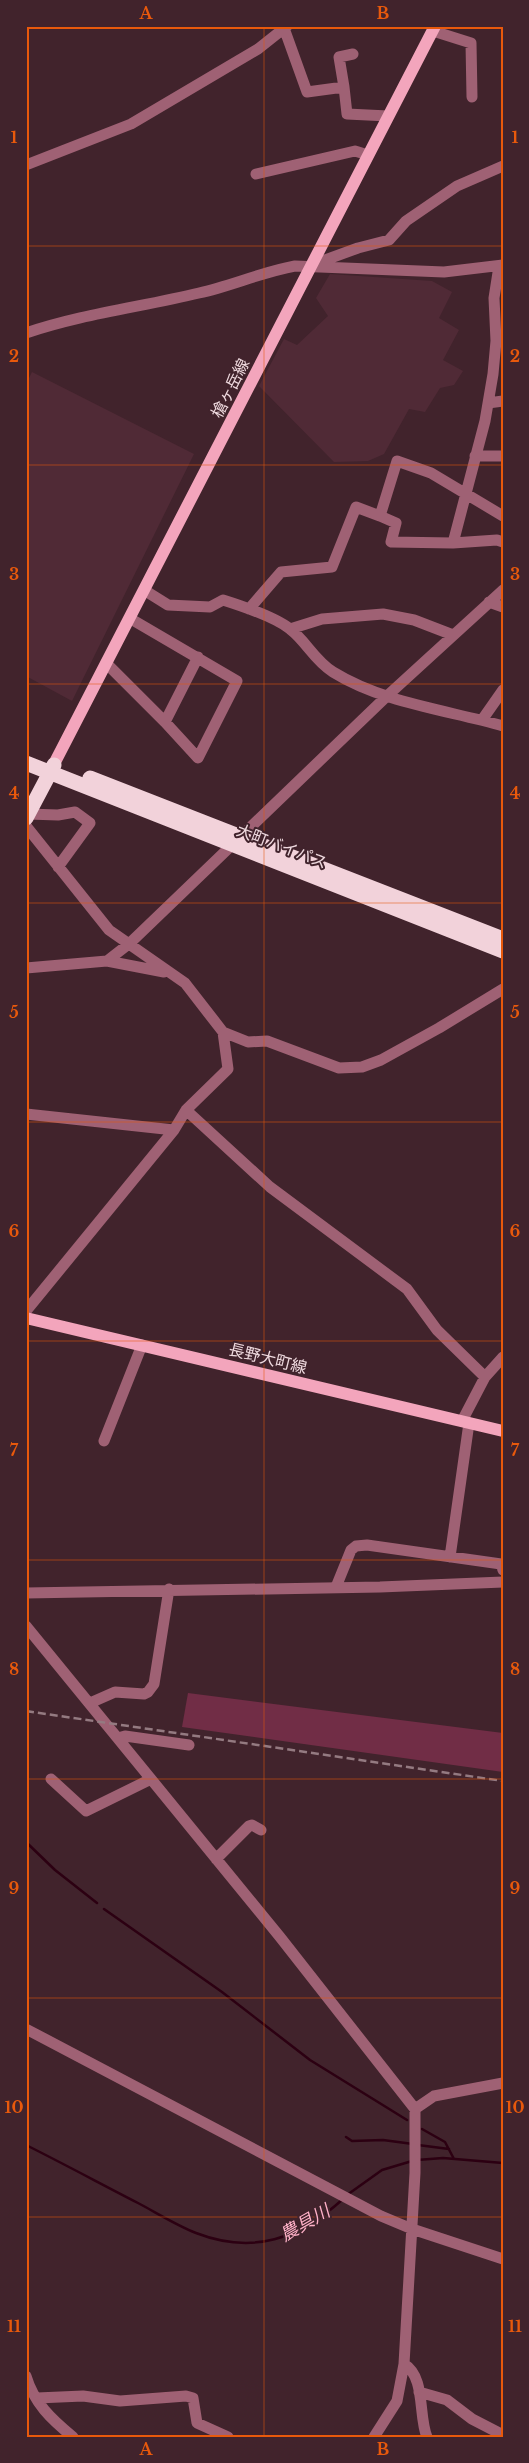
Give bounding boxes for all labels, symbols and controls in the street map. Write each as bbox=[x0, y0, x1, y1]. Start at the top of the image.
text: A bbox=[139, 3, 154, 23]
text: B bbox=[377, 3, 390, 23]
text: 1 bbox=[11, 127, 18, 147]
text: 1 bbox=[512, 127, 519, 147]
text: 2 bbox=[9, 346, 19, 366]
text: 2 bbox=[510, 346, 520, 366]
street label: 槍ヶ岳線 bbox=[207, 355, 253, 421]
text: 3 bbox=[9, 564, 19, 584]
text: 3 bbox=[510, 564, 520, 584]
text: 4 bbox=[9, 783, 19, 803]
text: 4 bbox=[510, 783, 520, 803]
street label: 大町バイパス bbox=[234, 820, 330, 872]
text: 5 bbox=[9, 1002, 19, 1022]
text: 5 bbox=[510, 1002, 520, 1022]
text: 6 bbox=[9, 1221, 20, 1241]
text: 6 bbox=[510, 1221, 521, 1241]
street label: 長野大町線 bbox=[227, 1339, 309, 1377]
text: 7 bbox=[10, 1440, 19, 1460]
text: 7 bbox=[511, 1440, 520, 1460]
text: 8 bbox=[9, 1659, 19, 1679]
text: 8 bbox=[510, 1659, 520, 1679]
text: 9 bbox=[9, 1878, 20, 1898]
text: 9 bbox=[510, 1878, 521, 1898]
text: 10 bbox=[4, 2097, 24, 2117]
text: 10 bbox=[505, 2097, 525, 2117]
water label: 農具川 bbox=[276, 2199, 336, 2246]
text: 11 bbox=[7, 2316, 21, 2336]
text: 11 bbox=[508, 2316, 522, 2336]
text: A bbox=[139, 2439, 154, 2459]
text: B bbox=[377, 2439, 390, 2459]

